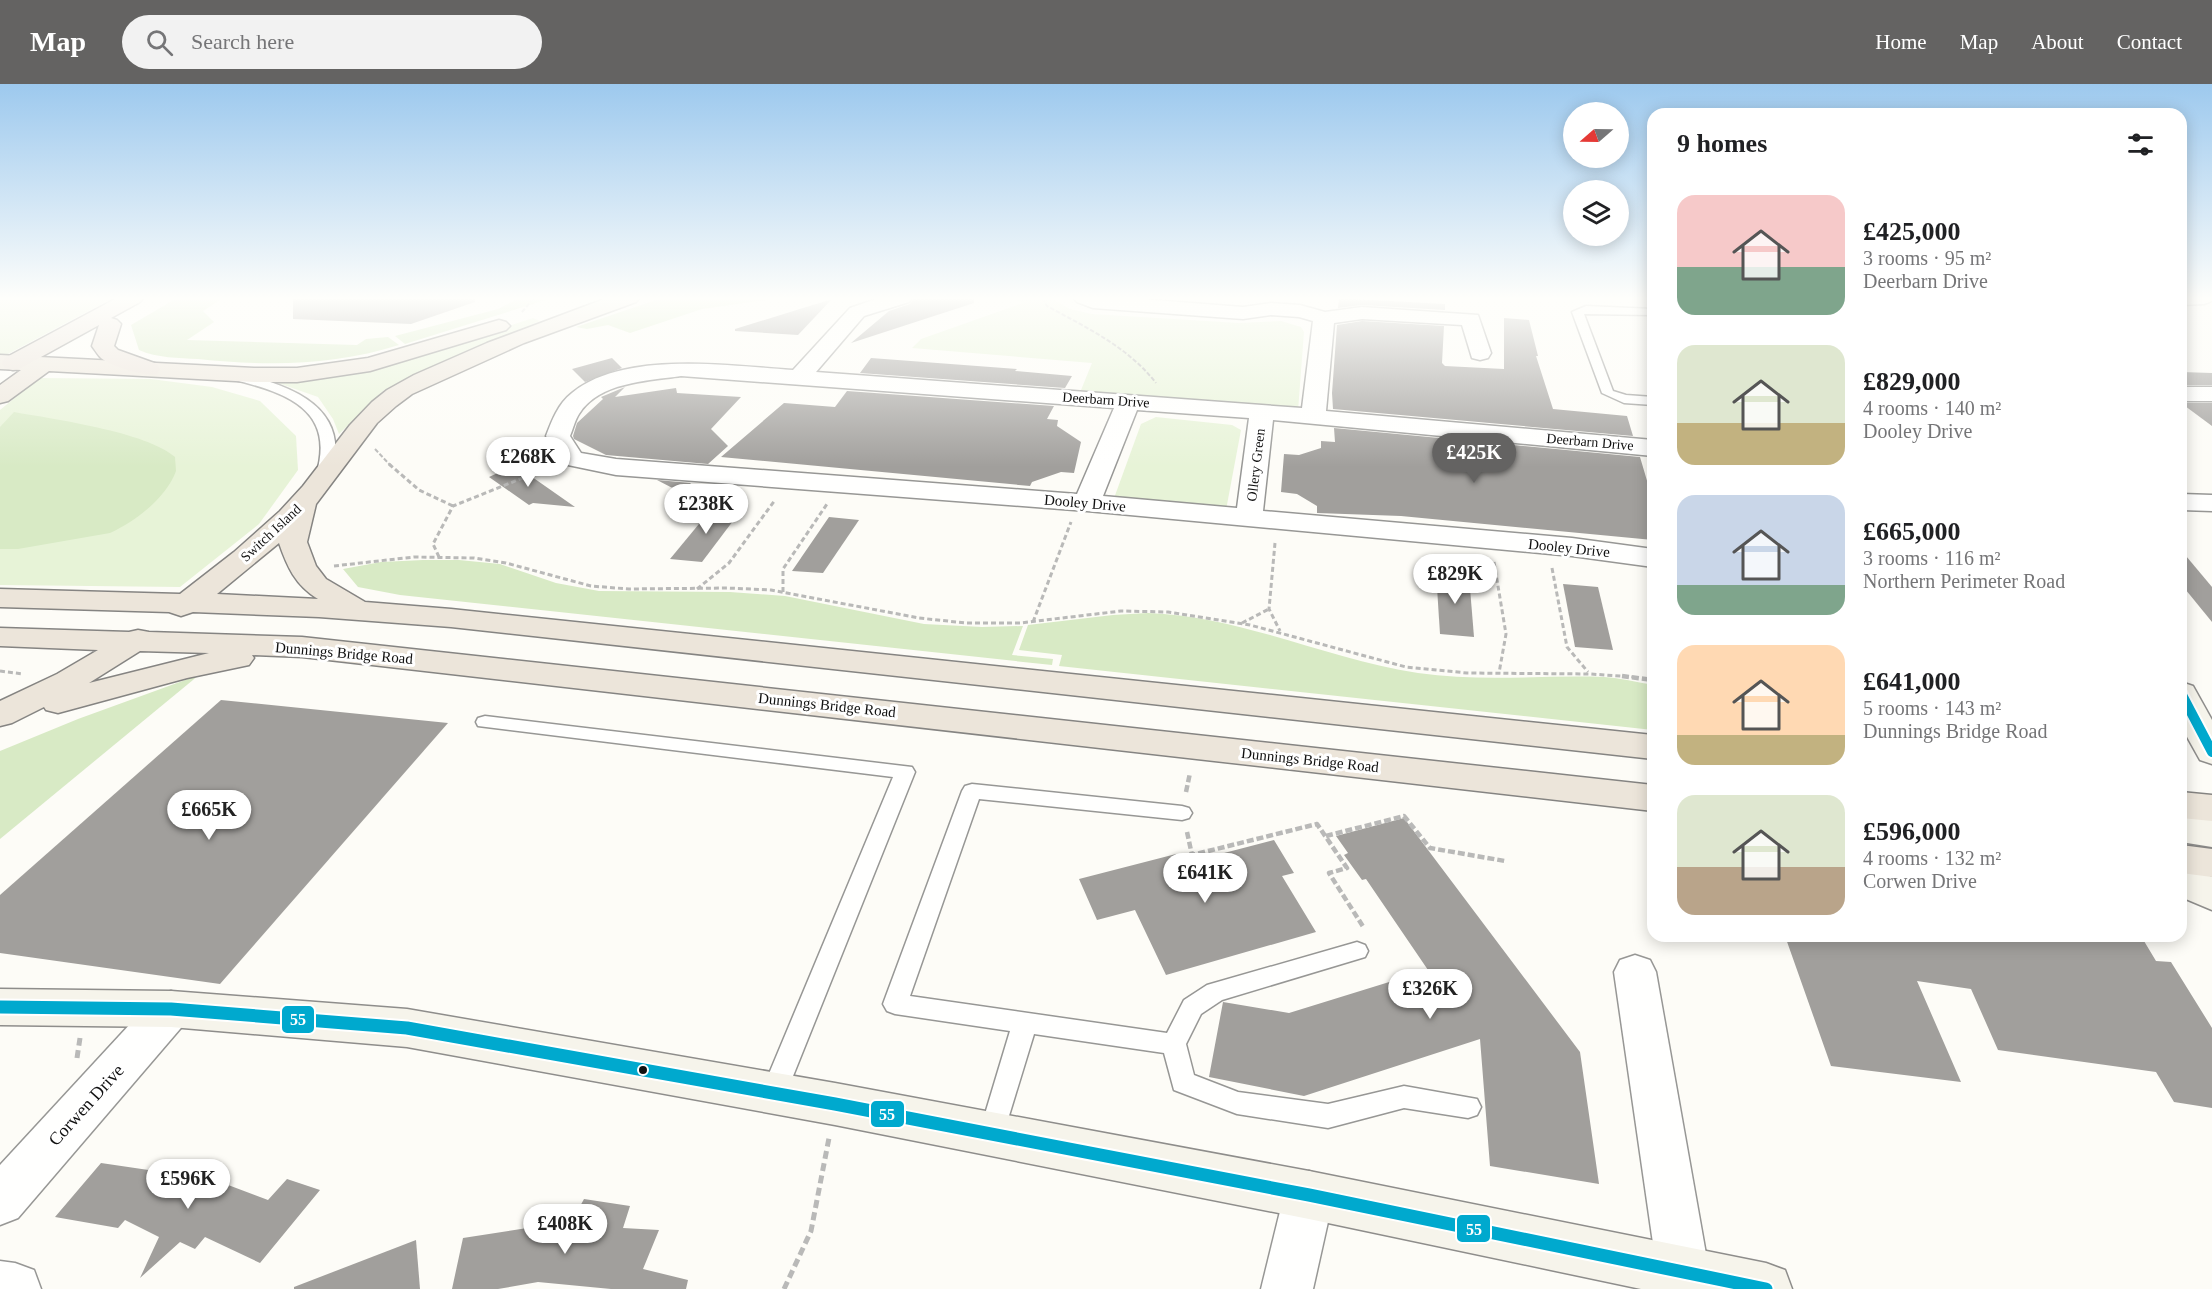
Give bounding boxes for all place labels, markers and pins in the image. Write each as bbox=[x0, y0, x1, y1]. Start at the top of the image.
pin: £425K bbox=[1432, 433, 1516, 484]
pin: £268K bbox=[486, 437, 570, 488]
pin: £238K bbox=[664, 484, 748, 535]
pin: £829K bbox=[1413, 554, 1497, 605]
pin: £665K bbox=[167, 790, 251, 841]
pin: £641K bbox=[1163, 853, 1247, 904]
pin: £326K bbox=[1388, 969, 1472, 1020]
unlabelled marker bbox=[637, 1064, 649, 1076]
pin: £596K bbox=[146, 1159, 230, 1210]
pin: £408K bbox=[523, 1204, 607, 1255]

